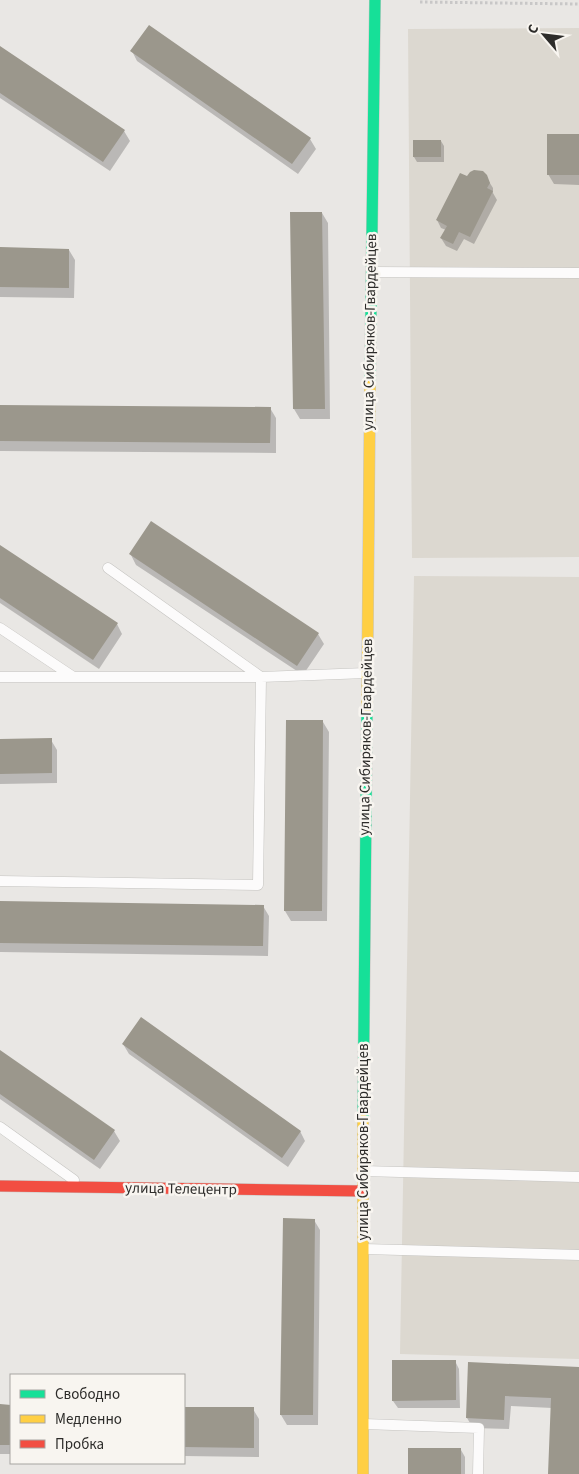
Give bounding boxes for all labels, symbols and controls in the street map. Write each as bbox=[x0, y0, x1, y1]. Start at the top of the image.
north arrow bbox=[519, 10, 569, 60]
text: С bbox=[523, 21, 544, 38]
street label: улица Сибиряков-Гвардейцев bbox=[358, 233, 382, 431]
street label: улица Сибиряков-Гвардейцев bbox=[354, 638, 378, 836]
street label: улица Сибиряков-Гвардейцев bbox=[353, 1043, 374, 1241]
street label: улица Телецентр bbox=[125, 1178, 237, 1200]
legend bbox=[10, 1374, 185, 1464]
text: Свободно bbox=[55, 1384, 120, 1405]
text: Медленно bbox=[55, 1409, 122, 1430]
text: Пробка bbox=[55, 1434, 104, 1455]

